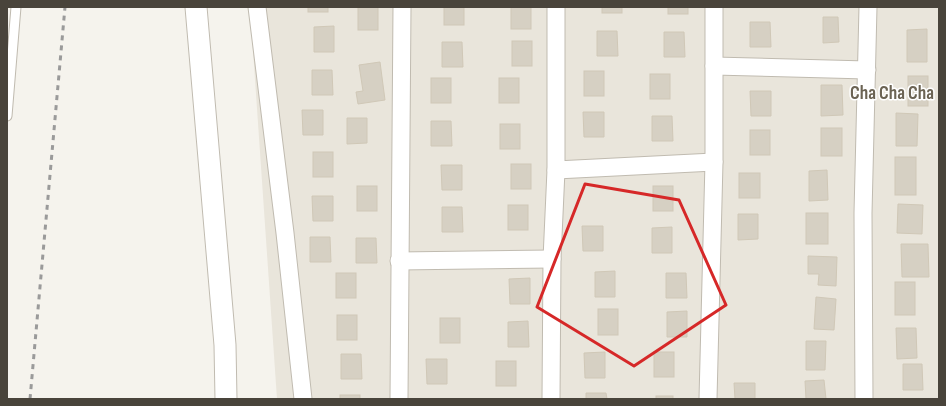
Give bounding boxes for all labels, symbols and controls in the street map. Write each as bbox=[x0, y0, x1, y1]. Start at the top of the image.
district label: Cha Cha Cha bbox=[850, 82, 934, 105]

